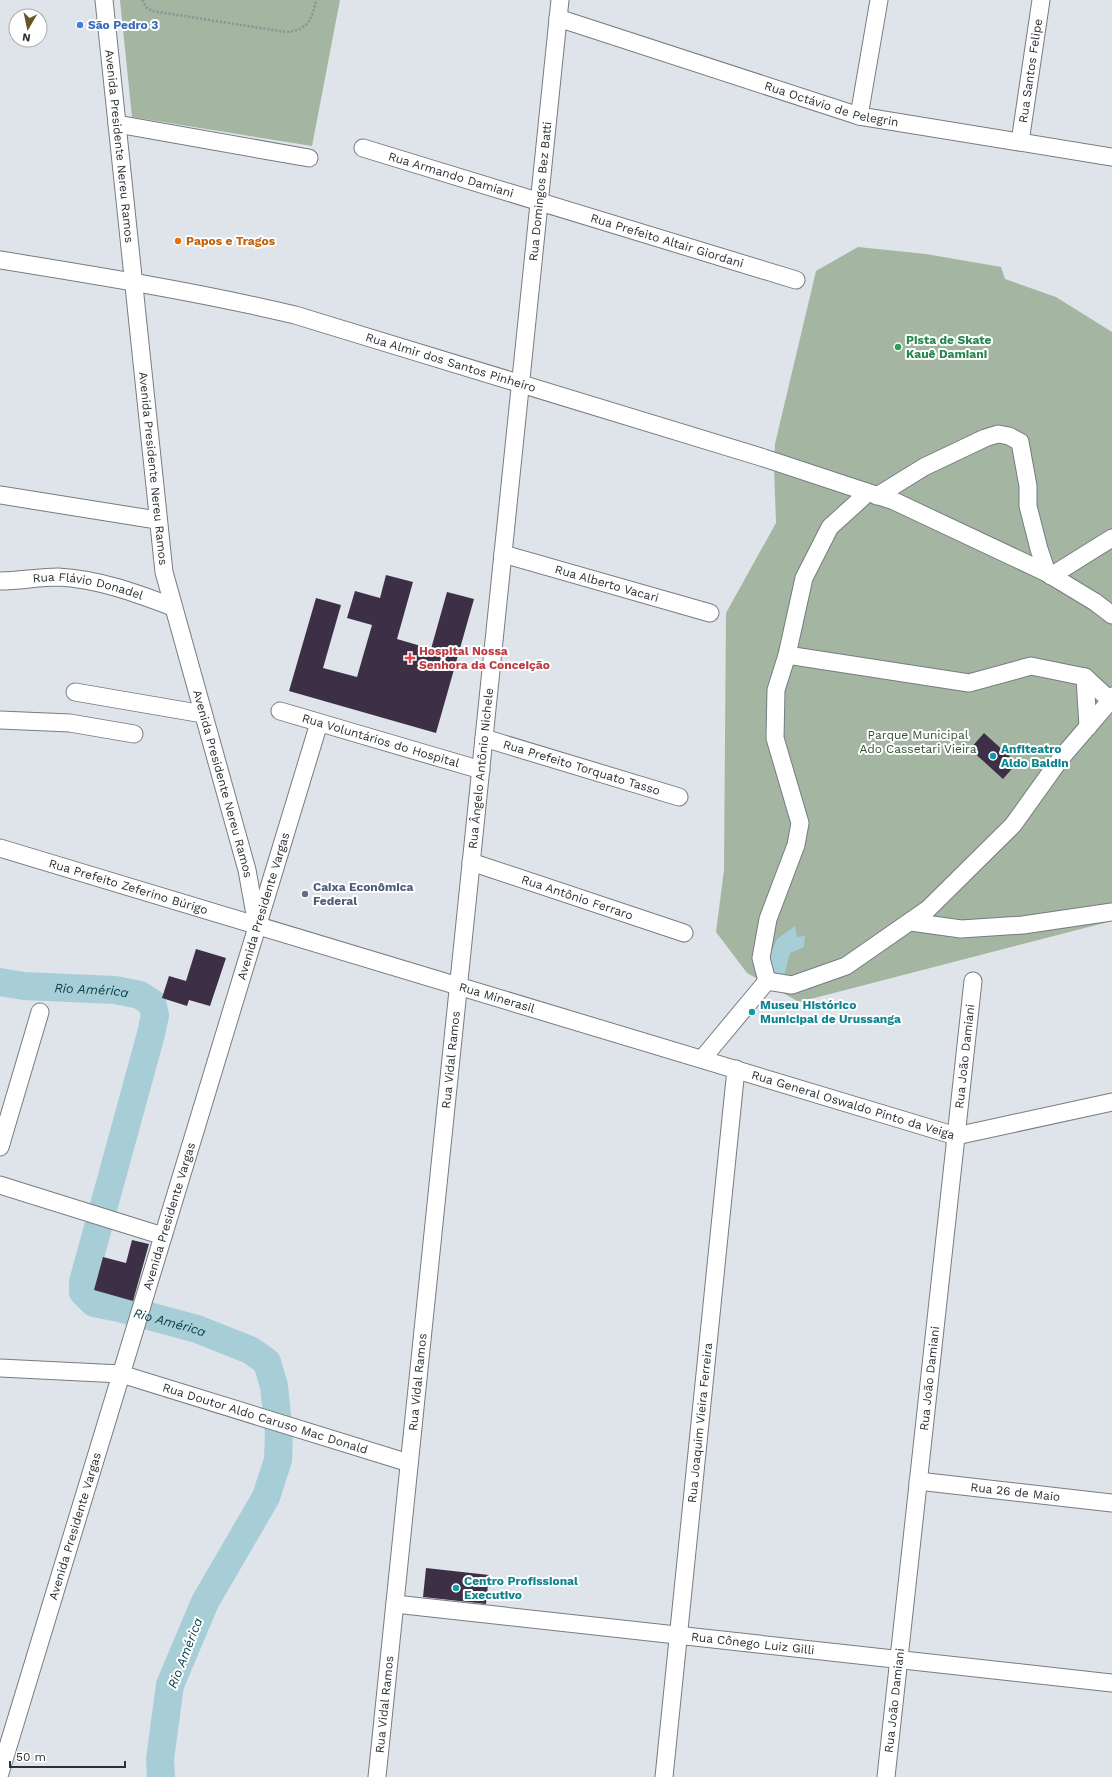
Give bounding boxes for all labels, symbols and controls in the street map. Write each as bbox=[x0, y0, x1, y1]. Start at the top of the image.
north arrow bbox=[8, 8, 48, 48]
place label: São Pedro 3 bbox=[88, 18, 158, 32]
street label: Rua Santos Felipe bbox=[1016, 18, 1045, 124]
marker: São Pedro 3 bbox=[75, 20, 85, 30]
text: N bbox=[21, 30, 32, 44]
street label: Avenida Presidente Nereu Ramos bbox=[102, 49, 136, 244]
street label: Rua Octávio de Pelegrin bbox=[763, 79, 900, 129]
street label: Rua Domingos Bez Batti bbox=[526, 121, 554, 262]
street label: Rua Armando Damiani bbox=[387, 149, 515, 201]
street label: Rua Prefeito Altair Giordani bbox=[589, 211, 745, 271]
place label: Papos e Tragos bbox=[186, 234, 276, 248]
marker: Papos e Tragos bbox=[173, 236, 183, 246]
street label: Rua Almir dos Santos Pinheiro bbox=[364, 330, 538, 395]
place label: Pista de Skate Kauê Damiani bbox=[906, 333, 992, 361]
marker: Pista de Skate Kauê Damiani bbox=[893, 342, 903, 352]
street label: Avenida Presidente Nereu Ramos bbox=[136, 371, 170, 566]
street label: Rua Alberto Vacari bbox=[553, 562, 660, 605]
street label: Rua Flávio Donadel bbox=[32, 570, 145, 603]
place label: Hospital Nossa Senhora da Conceição bbox=[419, 644, 550, 672]
marker: Hospital Nossa Senhora da Conceição bbox=[404, 652, 416, 664]
street label: Rua Ângelo Antônio Nichele bbox=[466, 687, 496, 850]
street label: Avenida Presidente Nereu Ramos bbox=[190, 688, 255, 879]
street label: Rua Voluntários do Hospital bbox=[300, 711, 461, 770]
park label: Parque Municipal Ado Cassetari Vieira bbox=[859, 728, 977, 756]
street label: Rua Prefeito Torquato Tasso bbox=[501, 737, 662, 798]
place label: Anfiteatro Aldo Baldin bbox=[1001, 742, 1069, 770]
marker: Anfiteatro Aldo Baldin bbox=[988, 751, 998, 761]
street label: Avenida Presidente Vargas bbox=[234, 831, 292, 982]
street label: Rua Prefeito Zeferino Búrigo bbox=[47, 856, 209, 917]
street label: Rua Antônio Ferraro bbox=[520, 872, 635, 923]
place label: Caixa Econômica Federal bbox=[313, 880, 414, 908]
marker: Caixa Econômica Federal bbox=[300, 889, 310, 899]
water label: Rio América bbox=[54, 980, 130, 1000]
street label: Rua Minerasil bbox=[457, 980, 537, 1016]
place label: Museu Histórico Municipal de Urussanga bbox=[760, 998, 901, 1026]
street label: Rua João Damiani bbox=[952, 1003, 977, 1109]
marker: Museu Histórico Municipal de Urussanga bbox=[747, 1007, 757, 1017]
street label: Rua Vidal Ramos bbox=[439, 1010, 463, 1109]
street label: Rua General Oswaldo Pinto da Veiga bbox=[750, 1068, 957, 1142]
street label: Avenida Presidente Vargas bbox=[140, 1141, 198, 1292]
water label: Rio América bbox=[132, 1305, 208, 1339]
street label: Rua João Damiani bbox=[917, 1325, 942, 1431]
street label: Rua Vidal Ramos bbox=[406, 1333, 430, 1432]
street label: Rua Joaquim Vieira Ferreira bbox=[685, 1342, 715, 1504]
street label: Rua Doutor Aldo Caruso Mac Donald bbox=[161, 1380, 370, 1457]
street label: Avenida Presidente Vargas bbox=[46, 1451, 104, 1602]
street label: Rua 26 de Maio bbox=[970, 1480, 1061, 1504]
place label: Centro Profissional Executivo bbox=[464, 1574, 578, 1602]
marker: Centro Profissional Executivo bbox=[451, 1583, 461, 1593]
water label: Rio América bbox=[165, 1616, 205, 1690]
street label: Rua Cônego Luiz Gilli bbox=[690, 1630, 815, 1657]
street label: Rua João Damiani bbox=[882, 1647, 907, 1753]
street label: Rua Vidal Ramos bbox=[373, 1655, 396, 1754]
scale bar bbox=[10, 1743, 125, 1769]
text: 50 m bbox=[16, 1750, 46, 1764]

